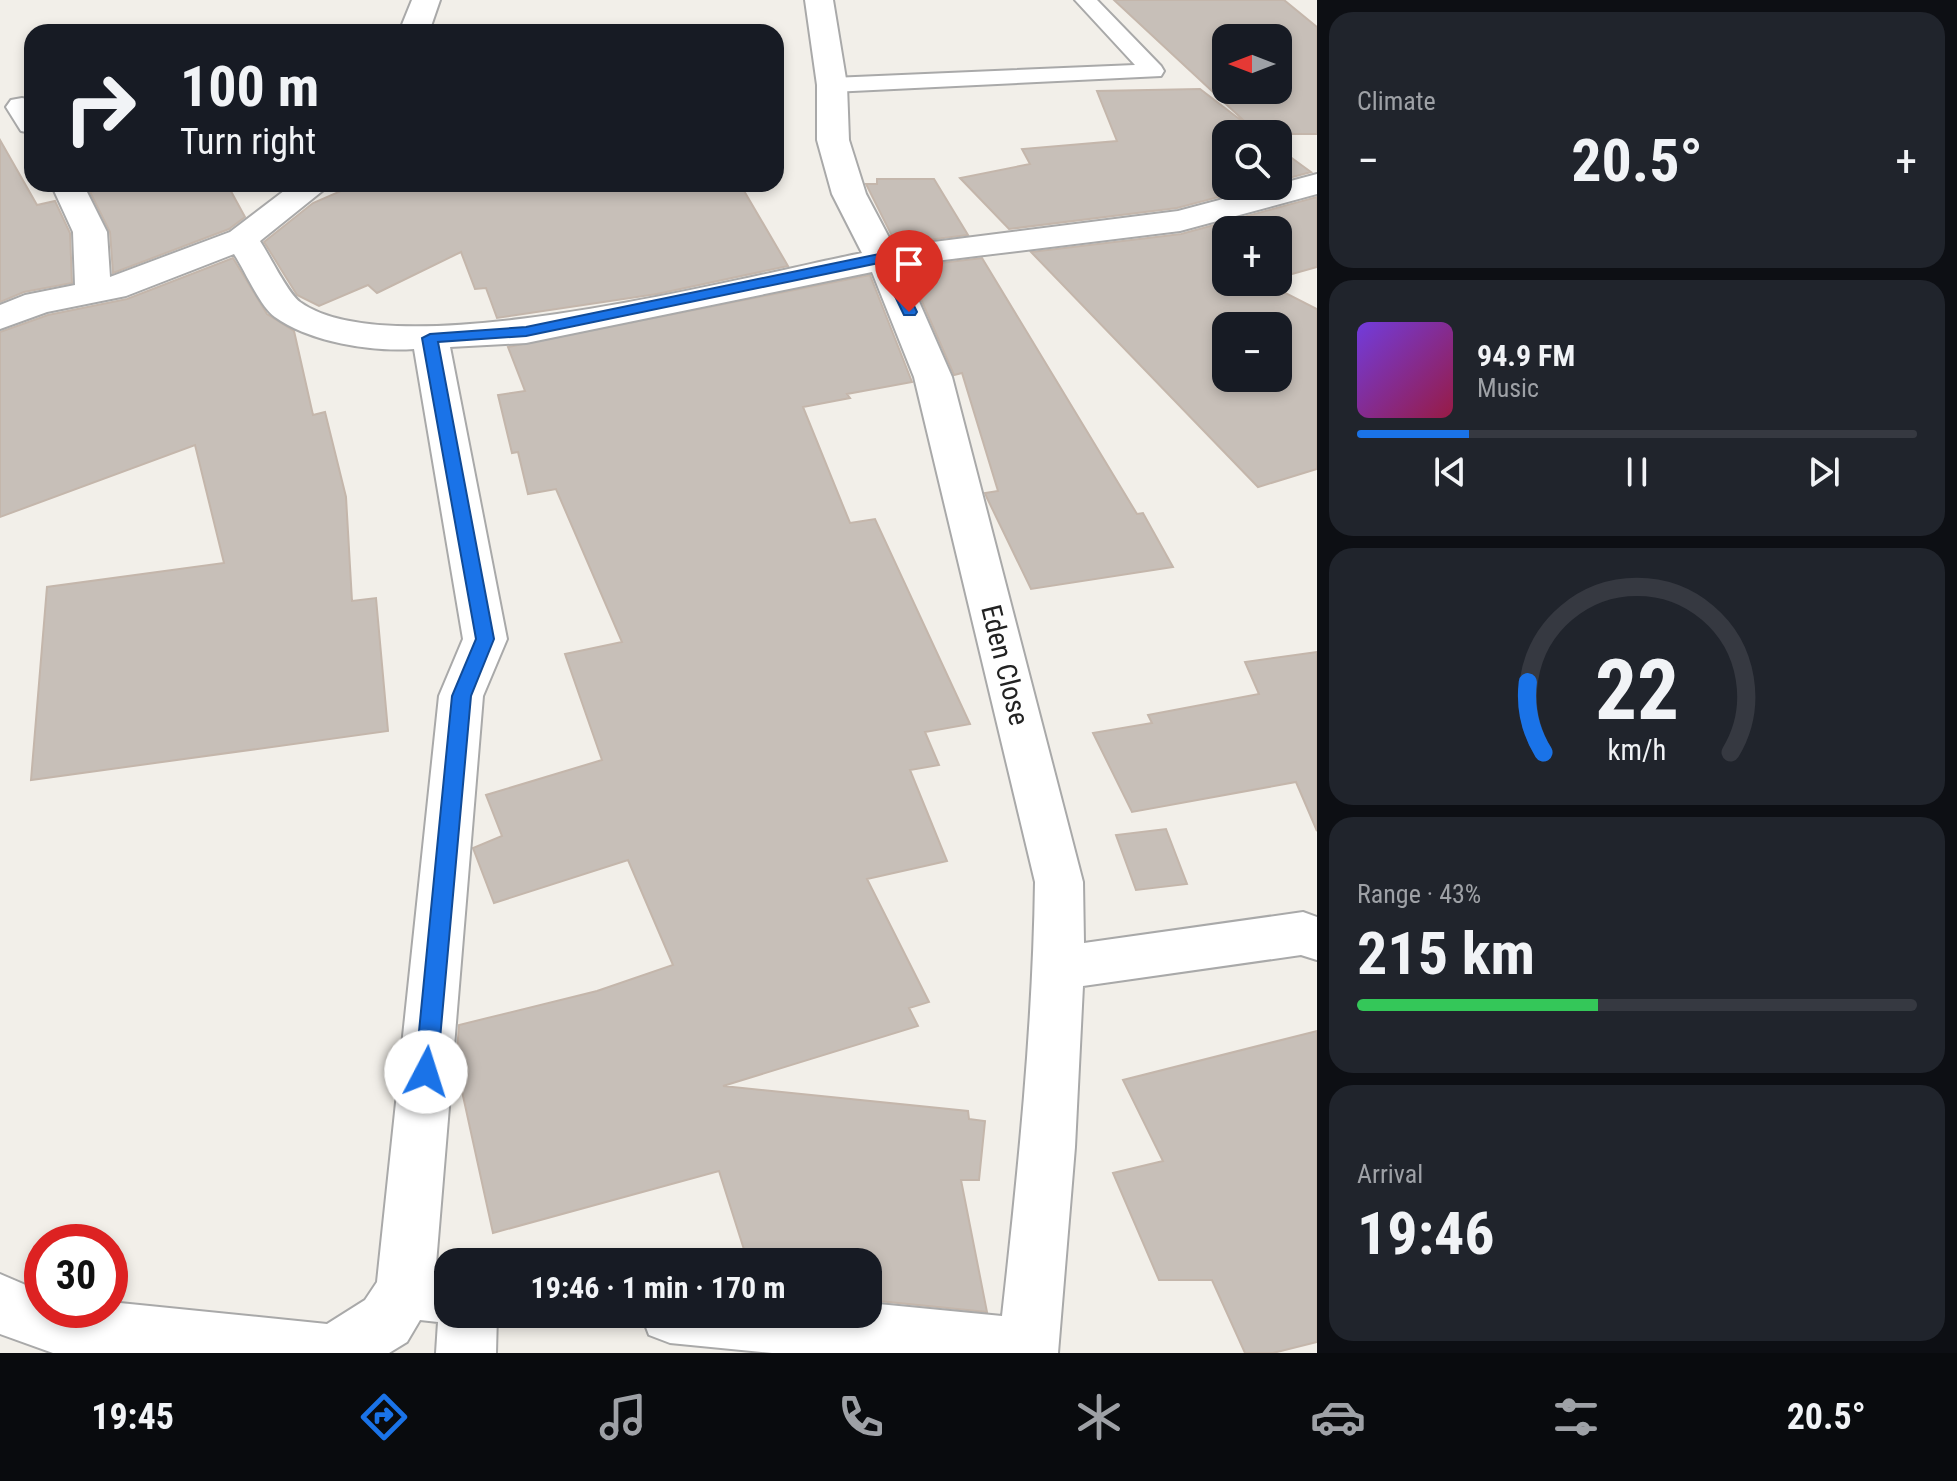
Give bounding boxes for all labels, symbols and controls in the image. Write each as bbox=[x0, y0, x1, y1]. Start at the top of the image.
north arrow bbox=[1212, 24, 1292, 104]
map controls bbox=[1212, 24, 1292, 392]
text: 100 m bbox=[180, 54, 319, 120]
icon: right bbox=[48, 56, 152, 160]
text: Climate bbox=[1357, 86, 1436, 116]
button: search bbox=[1212, 120, 1292, 200]
text: Turn right bbox=[180, 121, 316, 163]
text: 20.5° bbox=[1571, 125, 1703, 196]
text: − bbox=[1357, 135, 1379, 187]
text: + bbox=[1895, 135, 1917, 187]
button: + bbox=[1212, 216, 1292, 296]
pin bbox=[875, 230, 943, 312]
icon: arrive bbox=[887, 242, 931, 286]
button: − bbox=[1212, 312, 1292, 392]
text: 94.9 FM bbox=[1477, 338, 1575, 373]
text: Music bbox=[1477, 373, 1539, 403]
icon: previous bbox=[1428, 450, 1472, 494]
icon: pause bbox=[1615, 450, 1659, 494]
icon: next bbox=[1802, 450, 1846, 494]
street label: Eden Close bbox=[974, 601, 1036, 729]
text: 22 bbox=[1595, 641, 1679, 738]
text: km/h bbox=[1608, 733, 1666, 767]
text: Range · 43% bbox=[1357, 879, 1481, 909]
text: 215 km bbox=[1357, 918, 1535, 989]
position arrow bbox=[384, 1030, 468, 1114]
text: Arrival bbox=[1357, 1159, 1423, 1189]
text: 19:46 bbox=[1357, 1198, 1495, 1269]
speed limit sign: 30 bbox=[24, 1224, 128, 1328]
text: 19:46 · 1 min · 170 m bbox=[531, 1270, 785, 1305]
icon: directions bbox=[356, 1389, 412, 1445]
icon: music bbox=[595, 1389, 651, 1445]
icon: phone bbox=[833, 1389, 889, 1445]
icon: climate bbox=[1071, 1389, 1127, 1445]
icon: car bbox=[1310, 1389, 1366, 1445]
icon: filters bbox=[1548, 1389, 1604, 1445]
text: 19:45 bbox=[91, 1396, 174, 1438]
text: 20.5° bbox=[1787, 1396, 1866, 1438]

